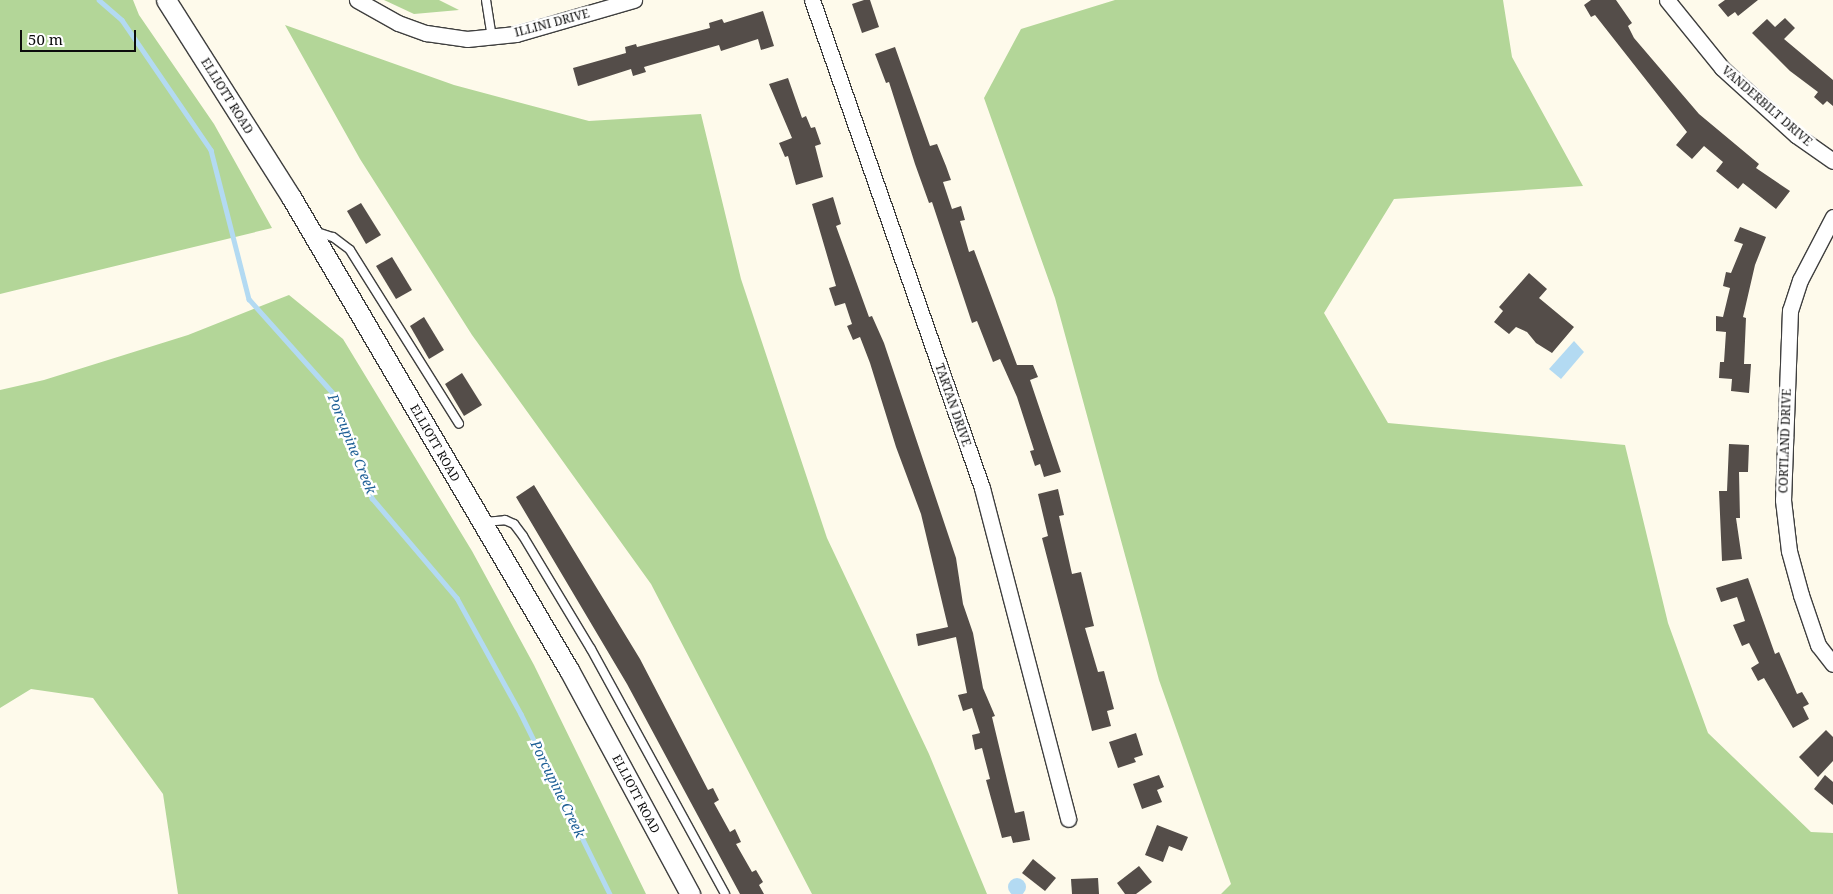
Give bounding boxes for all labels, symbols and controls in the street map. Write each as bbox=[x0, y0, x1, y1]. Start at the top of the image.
street label: ILLINI DRIVE bbox=[513, 6, 591, 40]
scale bar bbox=[22, 20, 139, 52]
text: 50 m bbox=[28, 29, 63, 49]
street label: ELLIOTT ROAD bbox=[198, 55, 256, 137]
street label: VANDERBILT DRIVE bbox=[1719, 63, 1815, 149]
street label: TARTAN DRIVE bbox=[932, 362, 974, 448]
street label: CORTLAND DRIVE bbox=[1776, 388, 1794, 494]
water label: Porcupine Creek bbox=[324, 392, 380, 496]
street label: ELLIOTT ROAD bbox=[407, 402, 463, 484]
water label: Porcupine Creek bbox=[527, 738, 589, 840]
street label: ELLIOTT ROAD bbox=[609, 752, 663, 836]

